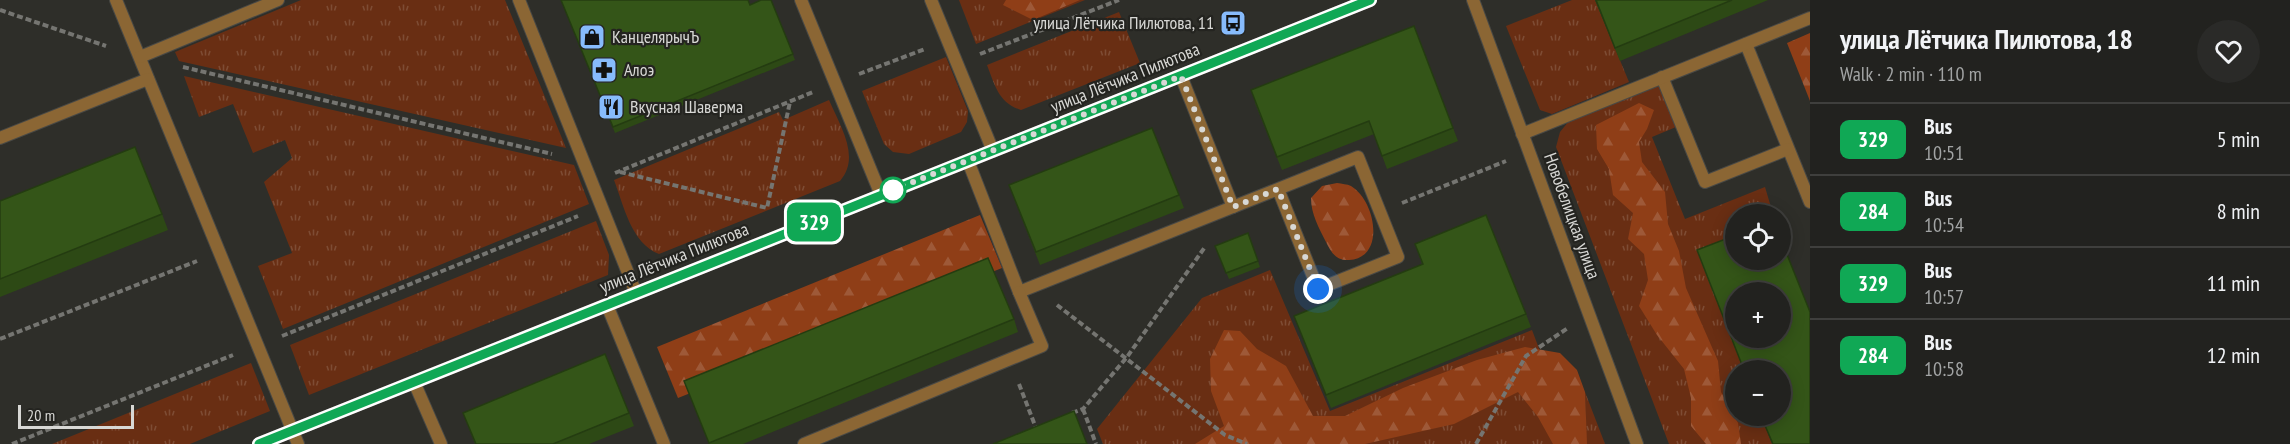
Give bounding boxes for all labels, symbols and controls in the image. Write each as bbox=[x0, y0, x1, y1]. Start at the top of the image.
bus stop icon: улица Лётчика Пилютова, 11 bbox=[1218, 8, 1248, 38]
place label: улица Лётчика Пилютова, 11 bbox=[1033, 11, 1214, 34]
text: улица Лётчика Пилютова, 18 bbox=[1840, 20, 2133, 57]
button: heart bbox=[2197, 20, 2260, 83]
shop icon: КанцелярычЪ bbox=[577, 22, 607, 52]
place label: КанцелярычЪ bbox=[612, 25, 699, 48]
street label: улица Лётчика Пилютова bbox=[1047, 37, 1203, 118]
pharmacy icon: Алоэ bbox=[589, 55, 619, 85]
place label: Алоэ bbox=[624, 58, 654, 81]
text: Walk · 2 min · 110 m bbox=[1840, 61, 1982, 87]
restaurant icon: Вкусная Шаверма bbox=[596, 92, 626, 122]
place label: Вкусная Шаверма bbox=[630, 95, 743, 118]
text: Bus bbox=[1924, 112, 1952, 140]
text: 5 min bbox=[2217, 125, 2260, 153]
text: 329 bbox=[1858, 126, 1888, 153]
text: 10:51 bbox=[1924, 140, 1964, 166]
street label: Новобелицкая улица bbox=[1539, 150, 1606, 282]
unlabelled marker bbox=[880, 177, 906, 203]
text: Bus bbox=[1924, 184, 1952, 212]
text: 8 min bbox=[2217, 197, 2260, 225]
text: 284 bbox=[1858, 198, 1888, 225]
line badge: 329 bbox=[780, 202, 848, 242]
map controls bbox=[1725, 204, 1791, 426]
button: locate bbox=[1725, 204, 1791, 270]
text: 329 bbox=[799, 209, 829, 236]
text: 10:54 bbox=[1924, 212, 1964, 238]
street label: улица Лётчика Пилютова bbox=[596, 217, 752, 298]
text: Bus bbox=[1924, 256, 1952, 284]
text: 11 min bbox=[2207, 269, 2260, 297]
text: 329 bbox=[1858, 270, 1888, 297]
your location bbox=[1303, 274, 1333, 304]
button: + bbox=[1725, 282, 1791, 348]
text: 10:57 bbox=[1924, 284, 1964, 310]
text: Bus bbox=[1924, 328, 1952, 356]
text: 12 min bbox=[2207, 341, 2260, 369]
text: 284 bbox=[1858, 342, 1888, 369]
text: 10:58 bbox=[1924, 356, 1964, 382]
button: − bbox=[1725, 360, 1791, 426]
scale bar bbox=[18, 402, 134, 430]
text: 20 m bbox=[27, 405, 55, 425]

